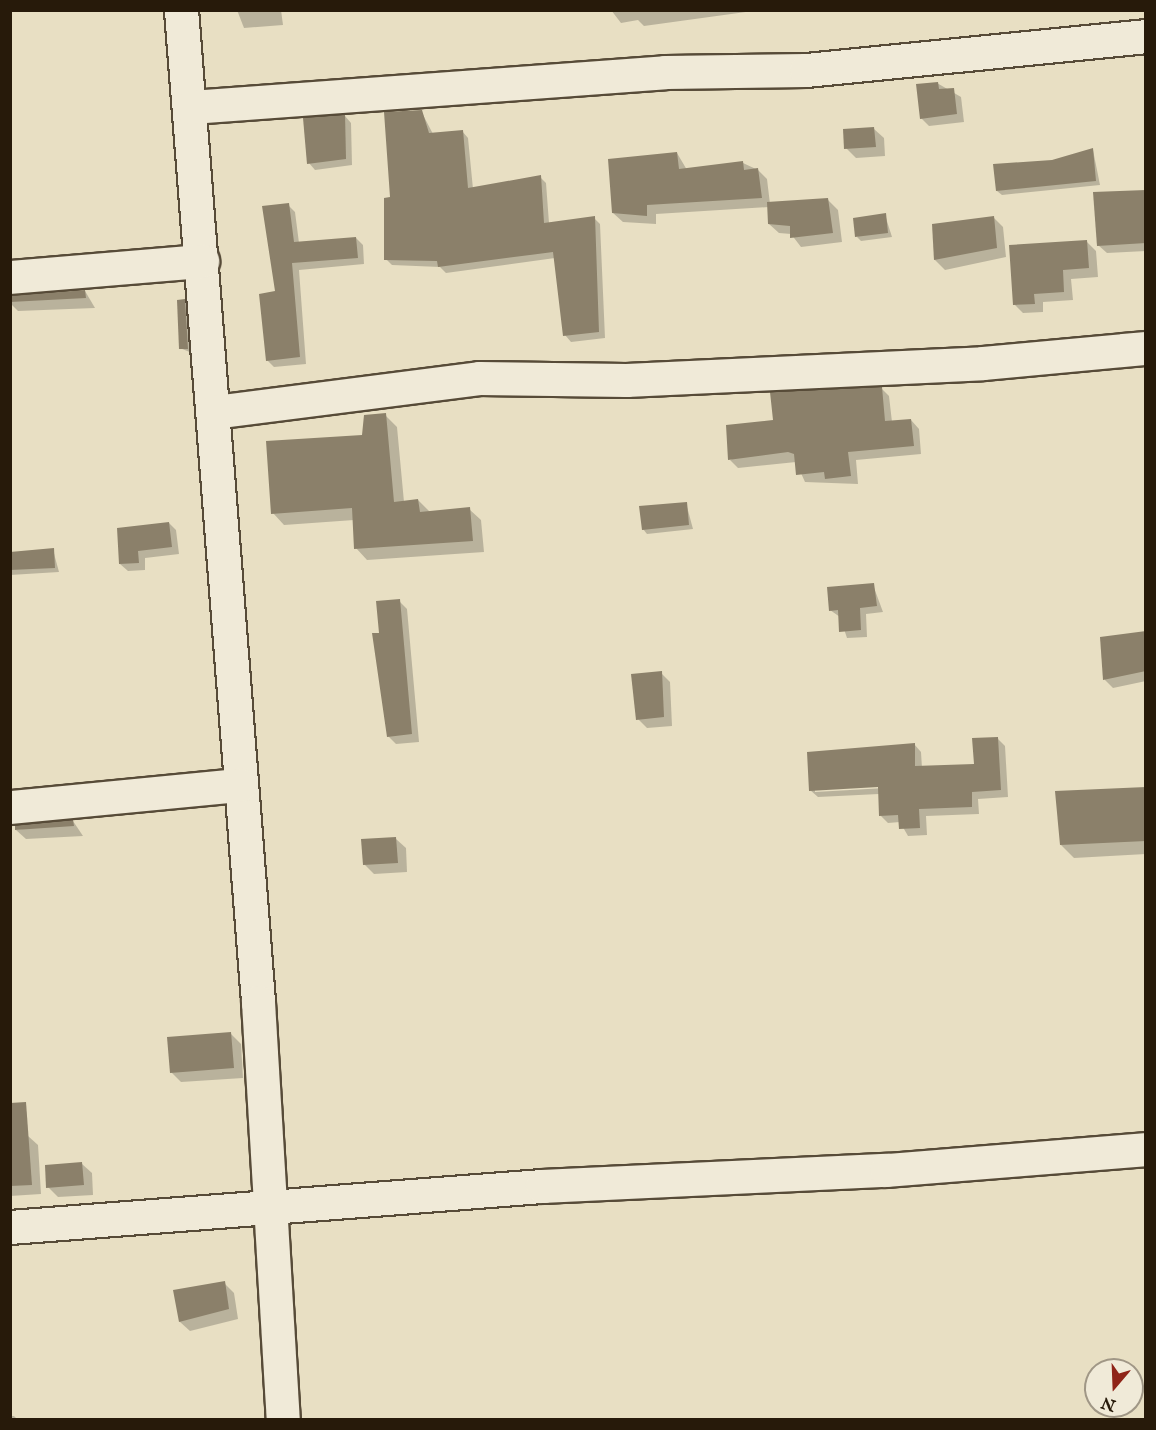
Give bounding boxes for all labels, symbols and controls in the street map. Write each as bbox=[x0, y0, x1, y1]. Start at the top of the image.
north arrow bbox=[1084, 1358, 1144, 1418]
text: N bbox=[1099, 1391, 1119, 1415]

